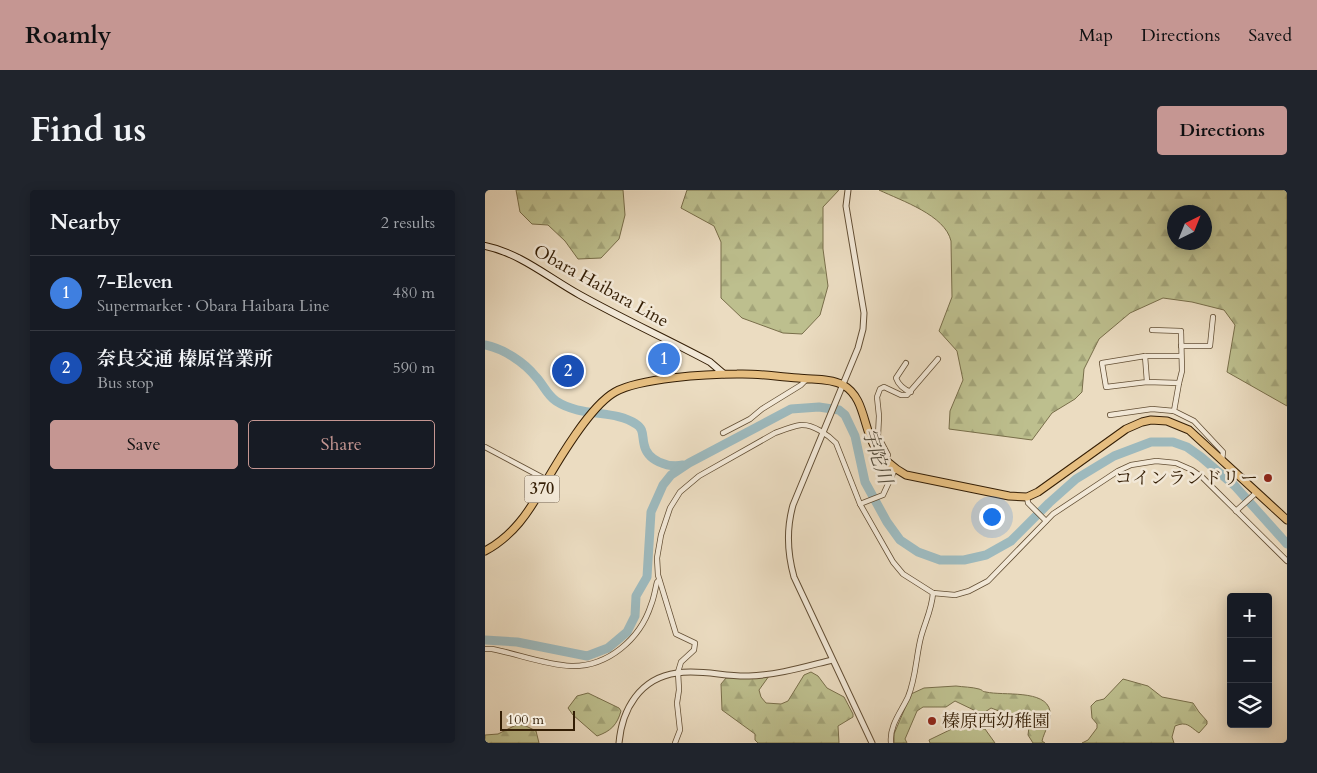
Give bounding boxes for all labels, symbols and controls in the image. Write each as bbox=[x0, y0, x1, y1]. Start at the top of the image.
text: Roamly bbox=[25, 19, 111, 52]
text: Map bbox=[1079, 23, 1113, 48]
text: Directions bbox=[1141, 23, 1220, 48]
text: Saved bbox=[1248, 23, 1292, 48]
text: Find us bbox=[30, 106, 146, 154]
button: Directions bbox=[1157, 106, 1287, 155]
north arrow bbox=[1167, 205, 1212, 250]
text: Nearby bbox=[50, 208, 121, 237]
text: 2 results bbox=[381, 212, 435, 234]
street label: Obara Haibara Line bbox=[529, 238, 673, 334]
text: 7-Eleven bbox=[97, 269, 173, 295]
text: 1 bbox=[62, 282, 70, 304]
text: 480 m bbox=[393, 282, 435, 304]
text: Supermarket · Obara Haibara Line bbox=[97, 295, 329, 317]
pin: 1 bbox=[648, 340, 680, 378]
text: 奈良交通 榛原営業所 bbox=[97, 346, 273, 372]
pin: 2 bbox=[552, 352, 584, 390]
text: 2 bbox=[62, 357, 70, 379]
text: 590 m bbox=[393, 357, 435, 379]
text: Bus stop bbox=[97, 372, 154, 394]
button: Save bbox=[50, 420, 238, 469]
button: Share bbox=[248, 420, 435, 469]
water label: 宇陀川 bbox=[856, 425, 899, 489]
place label: コインランドリー bbox=[1115, 466, 1258, 491]
marker: コインランドリー bbox=[1262, 472, 1274, 484]
road number: 370 bbox=[525, 476, 559, 502]
your location bbox=[979, 504, 1005, 530]
map controls bbox=[1227, 593, 1272, 728]
button: + bbox=[1227, 593, 1272, 638]
button: − bbox=[1227, 638, 1272, 683]
button: layers bbox=[1227, 683, 1272, 728]
scale bar bbox=[500, 708, 575, 731]
place label: 榛原西幼稚園 bbox=[942, 709, 1050, 734]
text: 100 m bbox=[507, 710, 544, 729]
marker: 榛原西幼稚園 bbox=[926, 715, 938, 727]

